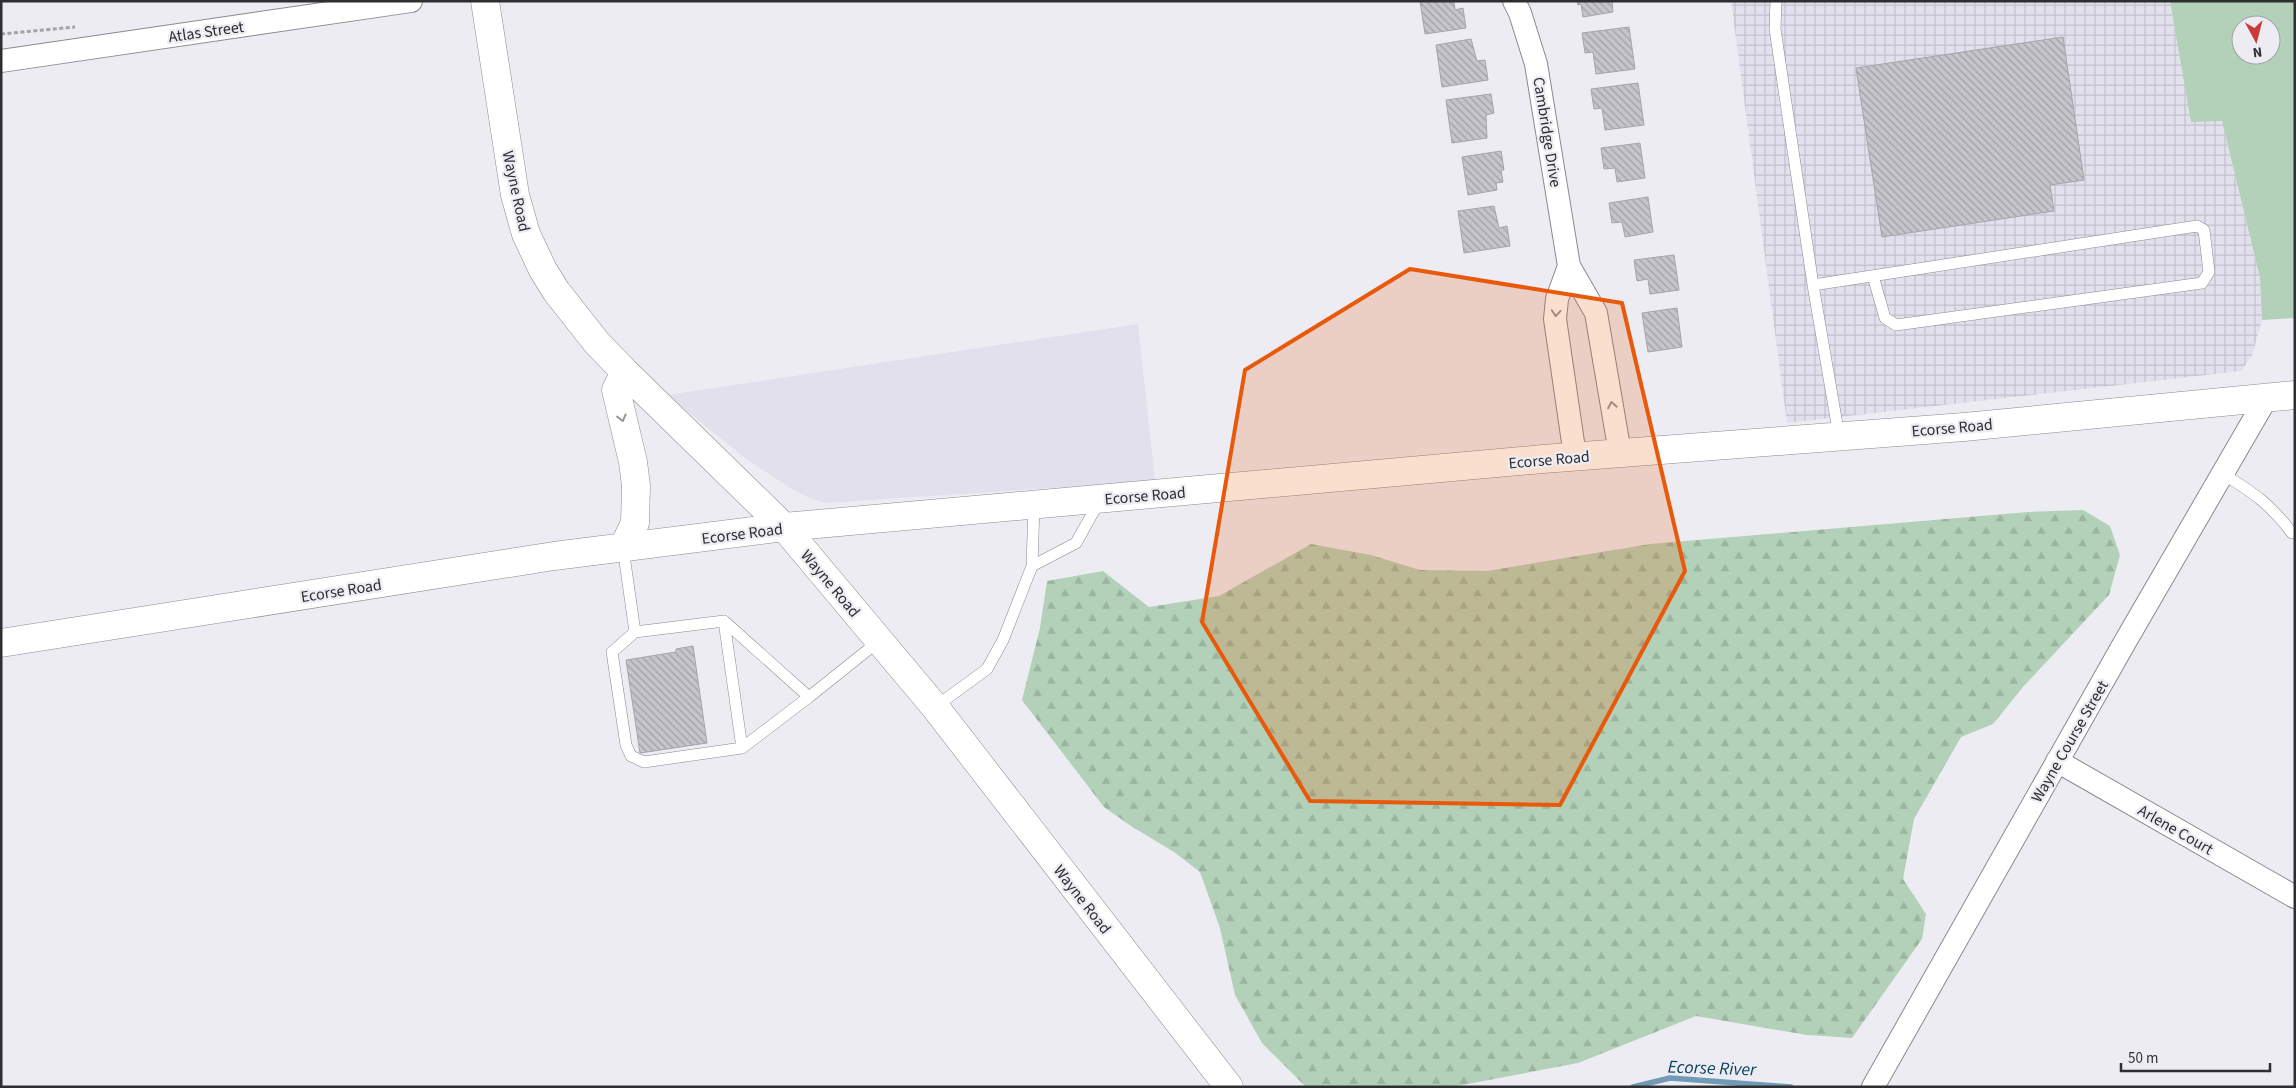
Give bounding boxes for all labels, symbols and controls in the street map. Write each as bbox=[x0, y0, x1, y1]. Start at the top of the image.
north arrow bbox=[2231, 15, 2281, 65]
street label: Atlas Street bbox=[167, 16, 246, 48]
text: N bbox=[2252, 41, 2263, 62]
street label: Cambridge Drive bbox=[1527, 75, 1567, 189]
street label: Wayne Road bbox=[497, 149, 535, 234]
one-way arrow bbox=[1550, 309, 1561, 317]
one-way arrow bbox=[1607, 401, 1617, 410]
street label: Ecorse Road bbox=[1910, 413, 1994, 443]
one-way arrow bbox=[616, 414, 627, 423]
street label: Ecorse Road bbox=[1507, 445, 1591, 475]
street label: Ecorse Road bbox=[1103, 481, 1187, 511]
street label: Ecorse Road bbox=[700, 518, 784, 550]
street label: Wayne Road bbox=[795, 545, 865, 622]
street label: Ecorse Road bbox=[299, 574, 383, 608]
street label: Wayne Course Street bbox=[2026, 676, 2114, 807]
street label: Arlene Court bbox=[2134, 799, 2218, 861]
street label: Wayne Road bbox=[1048, 860, 1116, 939]
scale bar bbox=[2121, 1040, 2270, 1072]
text: 50 m bbox=[2128, 1048, 2158, 1069]
water label: Ecorse River bbox=[1667, 1054, 1757, 1083]

